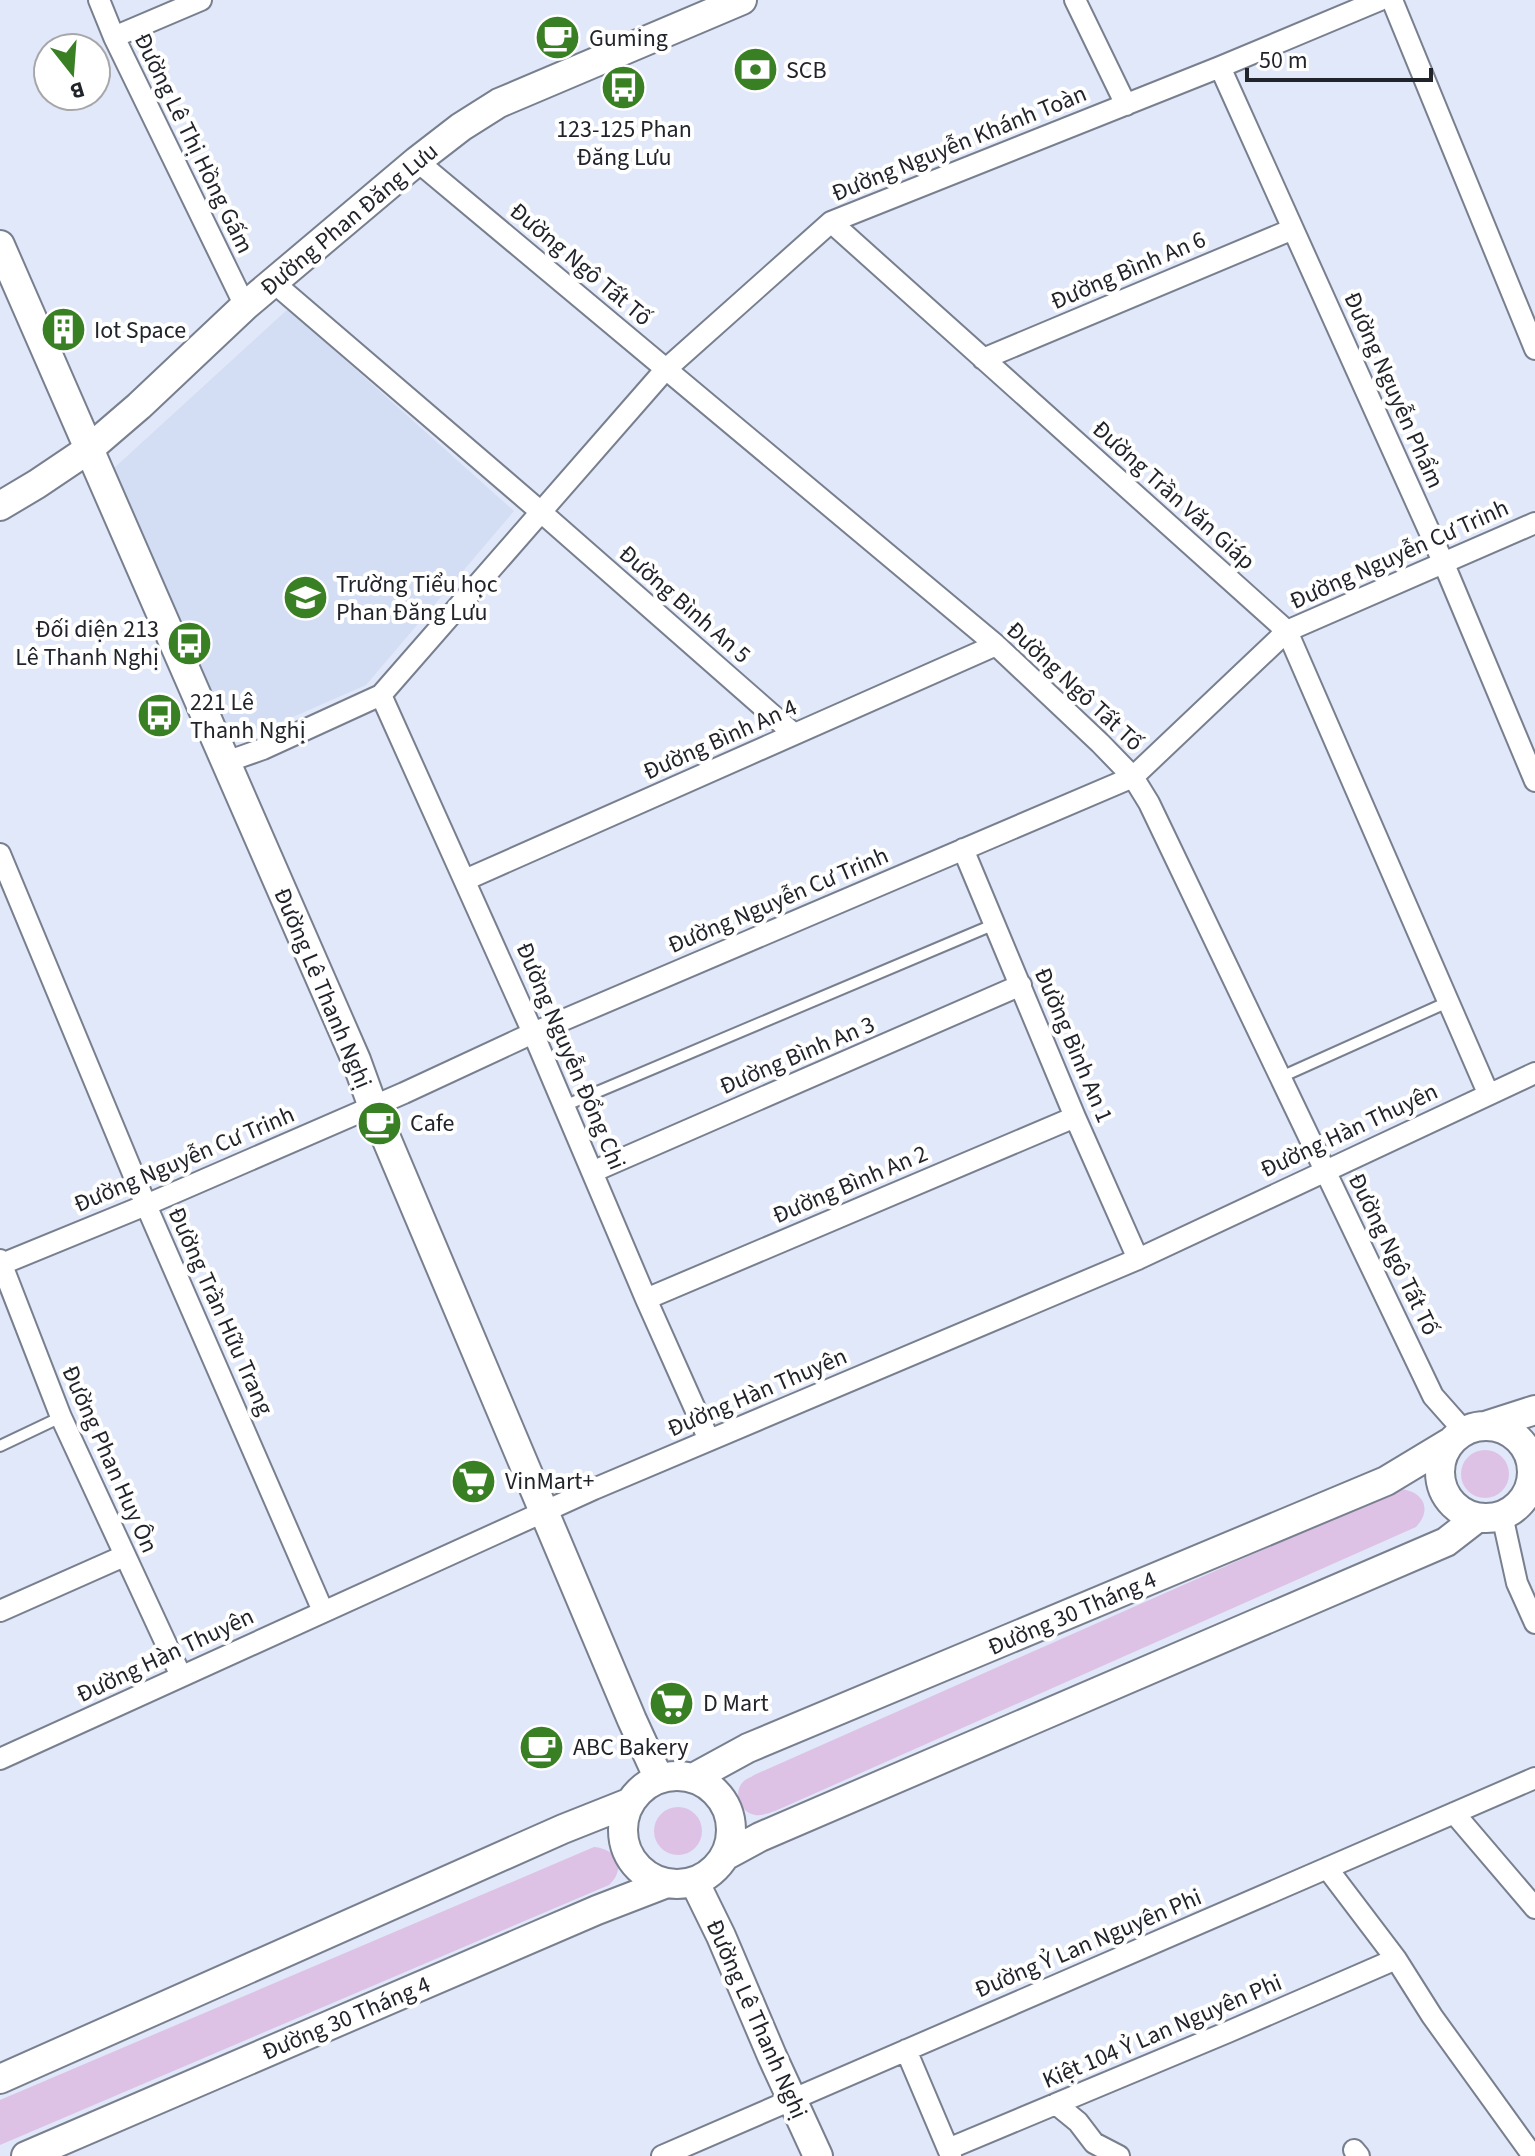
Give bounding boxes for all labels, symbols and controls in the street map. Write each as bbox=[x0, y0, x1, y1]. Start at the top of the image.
cafe icon: Guming bbox=[534, 14, 582, 62]
place label: Guming bbox=[589, 21, 668, 56]
street label: Đường Lê Thị Hồng Gấm bbox=[125, 27, 262, 259]
north arrow bbox=[32, 32, 112, 112]
scale bar bbox=[1247, 32, 1431, 82]
text: 50 m bbox=[1259, 43, 1308, 78]
bank icon: SCB bbox=[731, 46, 779, 94]
place label: SCB bbox=[786, 53, 827, 88]
bus stop icon: 123-125 Phan Đăng Lưu bbox=[600, 63, 648, 111]
text: B bbox=[67, 73, 89, 107]
street label: Đường Nguyễn Khánh Toàn bbox=[826, 76, 1092, 211]
place label: 123-125 Phan Đăng Lưu bbox=[556, 112, 692, 175]
street label: Đường Phan Đăng Lưu bbox=[253, 134, 446, 304]
street label: Đường Ngô Tất Tố bbox=[502, 194, 660, 335]
street label: Đường Bình An 6 bbox=[1045, 222, 1211, 319]
street label: Đường Nguyễn Phẩm bbox=[1335, 286, 1453, 494]
building icon: Iot Space bbox=[39, 306, 87, 354]
place label: Iot Space bbox=[94, 313, 186, 348]
street label: Đường Trần Văn Giáp bbox=[1084, 412, 1263, 578]
street label: Đường Nguyễn Cư Trinh bbox=[1284, 490, 1514, 619]
street label: Đường Bình An 5 bbox=[611, 537, 758, 672]
place label: Trường Tiểu học Phan Đăng Lưu bbox=[336, 567, 498, 630]
school or university icon: Trường Tiểu học Phan Đăng Lưu bbox=[281, 574, 329, 622]
place label: Đối diện 213 Lê Thanh Nghị bbox=[15, 612, 159, 675]
street label: Đường Ngô Tất Tố bbox=[998, 613, 1151, 759]
bus stop icon: Đối diện 213 Lê Thanh Nghị bbox=[166, 619, 214, 667]
place label: 221 Lê Thanh Nghị bbox=[190, 685, 306, 748]
street label: Đường Bình An 4 bbox=[638, 690, 803, 789]
bus stop icon: 221 Lê Thanh Nghị bbox=[135, 692, 183, 740]
street label: Đường Nguyễn Cư Trinh bbox=[663, 838, 894, 963]
street label: Đường Lê Thanh Nghị bbox=[264, 882, 381, 1094]
street label: Đường Nguyễn Đổng Chi bbox=[507, 937, 634, 1175]
street label: Đường Bình An 1 bbox=[1025, 962, 1122, 1128]
street label: Đường Bình An 3 bbox=[714, 1007, 880, 1104]
street label: Đường Hàn Thuyên bbox=[1255, 1074, 1444, 1187]
street label: Đường Nguyễn Cư Trinh bbox=[69, 1097, 300, 1222]
cafe icon: Cafe bbox=[355, 1099, 403, 1147]
place label: Cafe bbox=[410, 1106, 454, 1141]
street label: Đường Bình An 2 bbox=[767, 1136, 933, 1233]
street label: Đường Ngô Tất Tố bbox=[1339, 1167, 1448, 1341]
street label: Đường Trần Hữu Trang bbox=[159, 1202, 282, 1421]
street label: Đường Hàn Thuyên bbox=[662, 1339, 852, 1446]
street label: Đường Phan Huy Ôn bbox=[53, 1360, 167, 1558]
supermarket icon: VinMart+ bbox=[450, 1457, 498, 1505]
place label: VinMart+ bbox=[505, 1464, 594, 1499]
street label: Đường 30 Tháng 4 bbox=[983, 1562, 1162, 1665]
street label: Đường Hàn Thuyên bbox=[71, 1599, 260, 1712]
supermarket icon: D Mart bbox=[648, 1679, 696, 1727]
place label: D Mart bbox=[703, 1686, 769, 1721]
cafe icon: ABC Bakery bbox=[518, 1723, 566, 1771]
place label: ABC Bakery bbox=[573, 1730, 688, 1765]
street label: Đường Ỷ Lan Nguyên Phi bbox=[969, 1880, 1207, 2007]
street label: Đường Lê Thanh Nghị bbox=[697, 1914, 816, 2125]
street label: Kiệt 104 Ỷ Lan Nguyên Phi bbox=[1037, 1965, 1287, 2098]
street label: Đường 30 Tháng 4 bbox=[257, 1967, 436, 2070]

